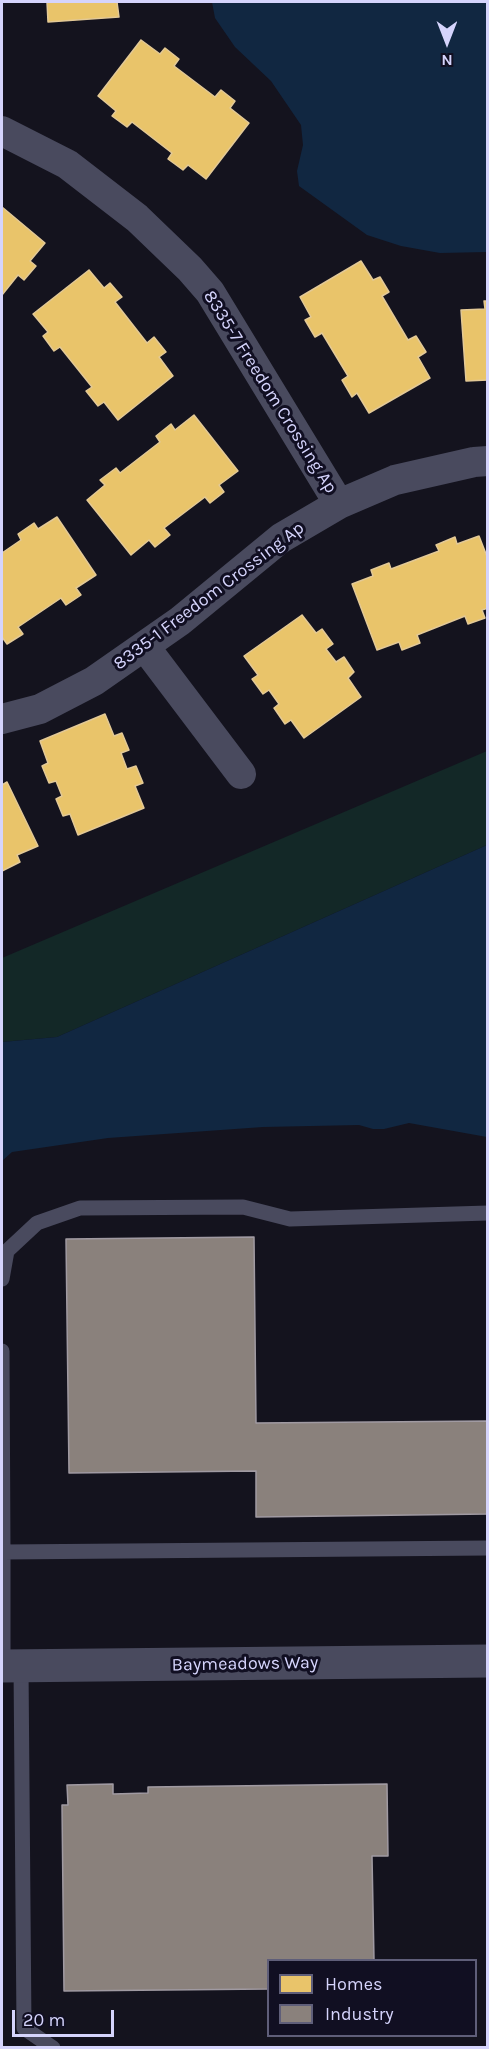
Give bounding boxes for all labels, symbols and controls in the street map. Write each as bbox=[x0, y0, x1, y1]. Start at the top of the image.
north arrow bbox=[417, 12, 477, 72]
text: N bbox=[441, 51, 453, 70]
street label: 8335-7 Freedom Crossing Ap bbox=[198, 286, 342, 498]
street label: 8335-1 Freedom Crossing Ap bbox=[110, 517, 308, 675]
street label: Baymeadows Way bbox=[172, 1652, 318, 1676]
legend bbox=[267, 1959, 477, 2037]
text: Homes bbox=[325, 1973, 382, 1995]
scale bar bbox=[15, 1998, 117, 2036]
text: Industry bbox=[325, 2003, 394, 2025]
text: 20 m bbox=[23, 2009, 65, 2031]

